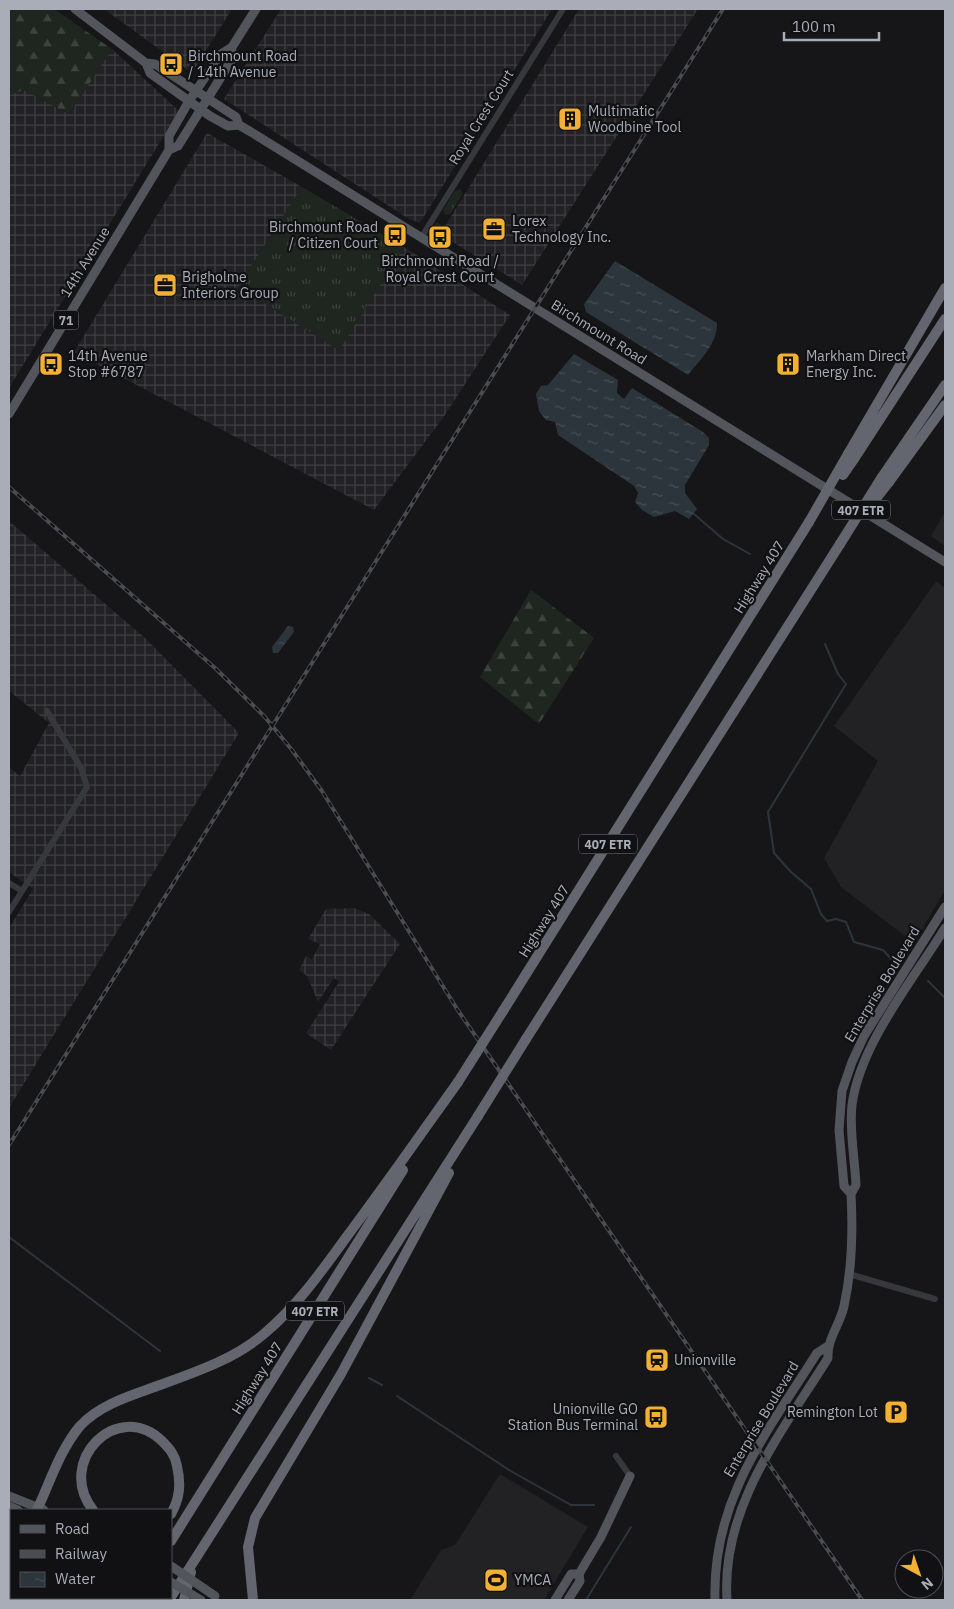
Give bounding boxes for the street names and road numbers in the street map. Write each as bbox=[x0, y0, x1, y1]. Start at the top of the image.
street label: Royal Crest Court bbox=[445, 66, 518, 168]
street label: 14th Avenue bbox=[56, 223, 114, 301]
street label: Birchmount Road bbox=[548, 295, 650, 369]
road number: 71 bbox=[54, 310, 78, 330]
road number: 407 ETR bbox=[832, 500, 890, 520]
street label: Highway 407 bbox=[730, 537, 788, 617]
road number: 407 ETR bbox=[579, 834, 637, 854]
street label: Highway 407 bbox=[515, 881, 573, 961]
street label: Enterprise Boulevard bbox=[840, 923, 924, 1045]
road number: 407 ETR bbox=[286, 1302, 344, 1320]
street label: Highway 407 bbox=[228, 1338, 286, 1418]
street label: Enterprise Boulevard bbox=[719, 1358, 803, 1480]

